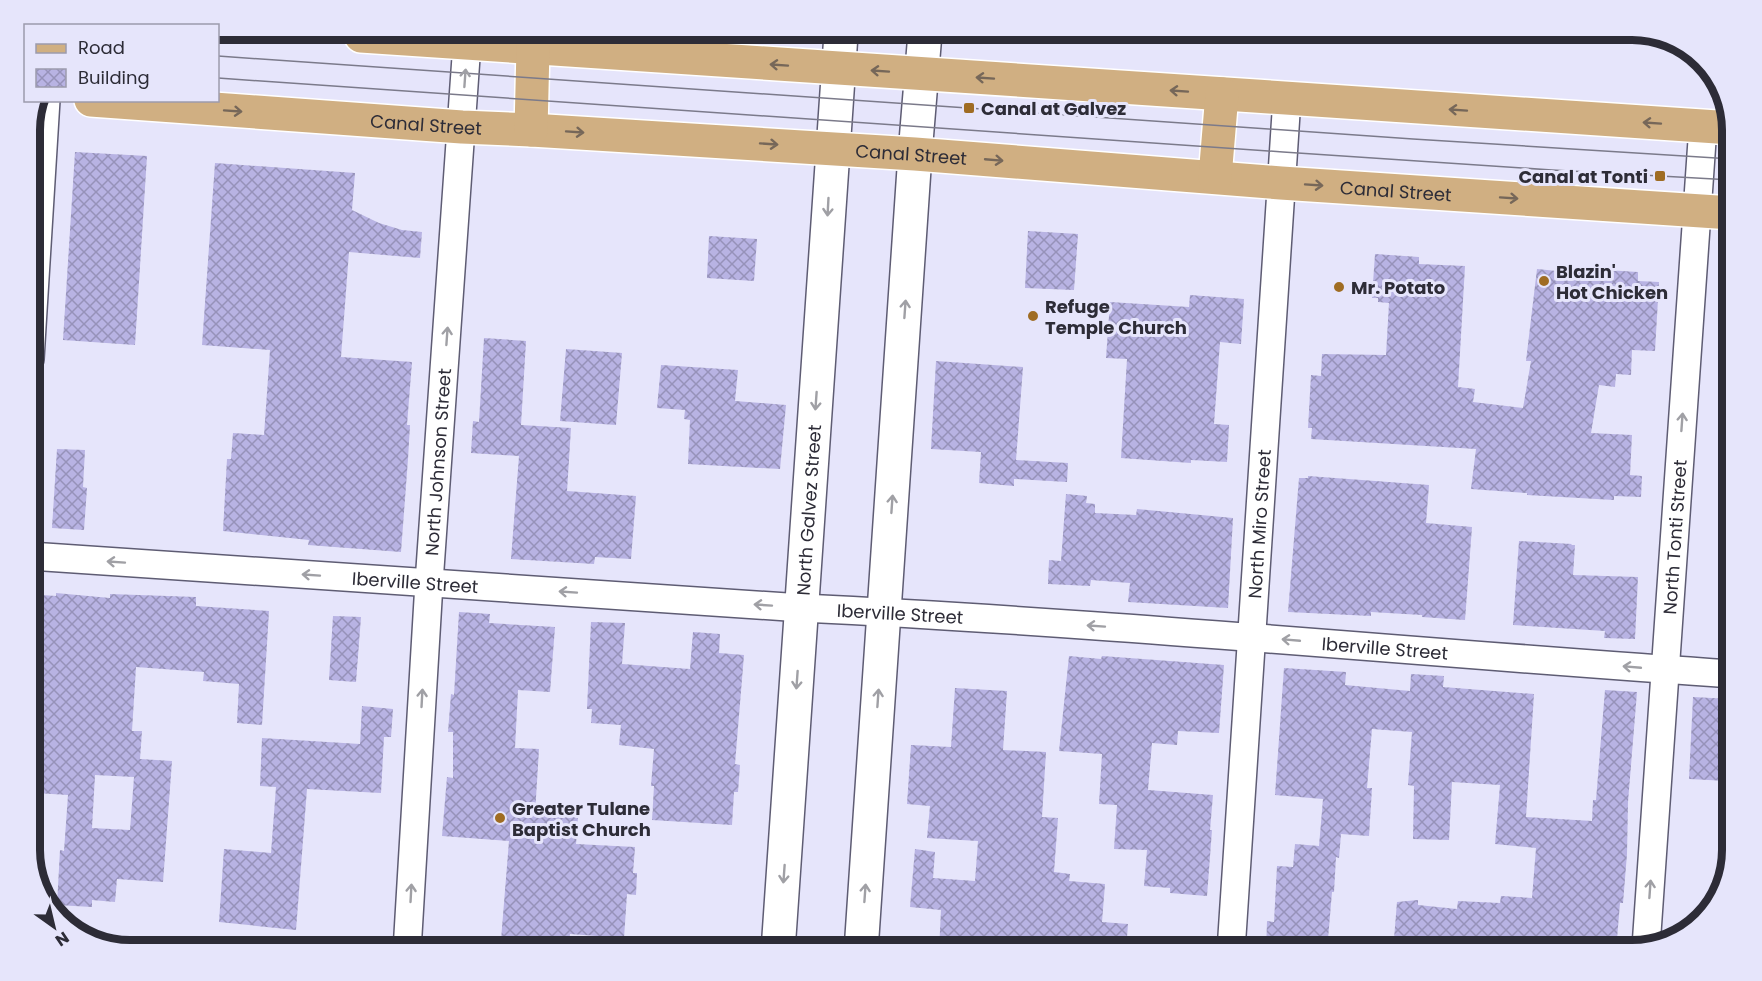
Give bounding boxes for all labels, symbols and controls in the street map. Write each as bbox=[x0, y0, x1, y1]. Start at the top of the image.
legend bbox=[24, 24, 219, 102]
text: Road bbox=[78, 35, 125, 60]
one-way arrow bbox=[770, 59, 790, 70]
text: Building bbox=[78, 65, 150, 90]
one-way arrow bbox=[871, 66, 890, 77]
one-way arrow bbox=[459, 69, 470, 89]
one-way arrow bbox=[975, 73, 995, 84]
one-way arrow bbox=[1170, 86, 1190, 97]
place label: Canal at Galvez bbox=[981, 96, 1126, 121]
marker: Canal at Galvez bbox=[962, 101, 976, 115]
one-way arrow bbox=[1448, 104, 1468, 115]
one-way arrow bbox=[223, 105, 243, 116]
street label: Canal Street bbox=[369, 108, 482, 140]
one-way arrow bbox=[1643, 117, 1663, 128]
one-way arrow bbox=[564, 127, 584, 138]
street label: Canal Street bbox=[855, 138, 968, 171]
one-way arrow bbox=[759, 139, 779, 150]
one-way arrow bbox=[984, 155, 1004, 166]
place label: Canal at Tonti bbox=[1518, 164, 1648, 189]
marker: Canal at Tonti bbox=[1653, 169, 1667, 183]
street label: Canal Street bbox=[1339, 174, 1452, 207]
one-way arrow bbox=[1304, 180, 1324, 191]
one-way arrow bbox=[1499, 193, 1518, 204]
one-way arrow bbox=[823, 196, 834, 216]
place label: Blazin' Hot Chicken bbox=[1556, 259, 1668, 305]
marker: Blazin' Hot Chicken bbox=[1537, 274, 1551, 288]
place label: Mr. Potato bbox=[1351, 275, 1445, 300]
marker: Mr. Potato bbox=[1332, 280, 1346, 294]
place label: Refuge Temple Church bbox=[1045, 294, 1187, 340]
one-way arrow bbox=[900, 300, 911, 320]
marker: Refuge Temple Church bbox=[1026, 309, 1040, 323]
one-way arrow bbox=[442, 326, 453, 346]
street label: North Johnson Street bbox=[418, 367, 457, 557]
one-way arrow bbox=[811, 391, 822, 411]
one-way arrow bbox=[1677, 412, 1688, 432]
street label: North Galvez Street bbox=[790, 424, 827, 596]
street label: North Miro Street bbox=[1242, 448, 1276, 599]
street label: North Tonti Street bbox=[1657, 459, 1692, 615]
one-way arrow bbox=[886, 494, 897, 514]
one-way arrow bbox=[107, 556, 127, 567]
street label: Iberville Street bbox=[351, 565, 479, 599]
one-way arrow bbox=[301, 569, 321, 580]
one-way arrow bbox=[559, 586, 579, 597]
street label: Iberville Street bbox=[836, 597, 964, 629]
one-way arrow bbox=[753, 599, 773, 610]
one-way arrow bbox=[1087, 620, 1107, 631]
street label: Iberville Street bbox=[1321, 631, 1449, 665]
one-way arrow bbox=[1281, 634, 1301, 645]
one-way arrow bbox=[1622, 661, 1642, 672]
one-way arrow bbox=[792, 669, 803, 689]
one-way arrow bbox=[417, 688, 428, 708]
one-way arrow bbox=[873, 689, 884, 709]
place label: Greater Tulane Baptist Church bbox=[512, 796, 651, 842]
marker: Greater Tulane Baptist Church bbox=[493, 811, 507, 825]
one-way arrow bbox=[778, 864, 789, 884]
one-way arrow bbox=[1645, 879, 1656, 899]
one-way arrow bbox=[405, 883, 416, 903]
one-way arrow bbox=[859, 883, 870, 903]
north arrow bbox=[24, 897, 84, 957]
text: N bbox=[51, 926, 74, 952]

